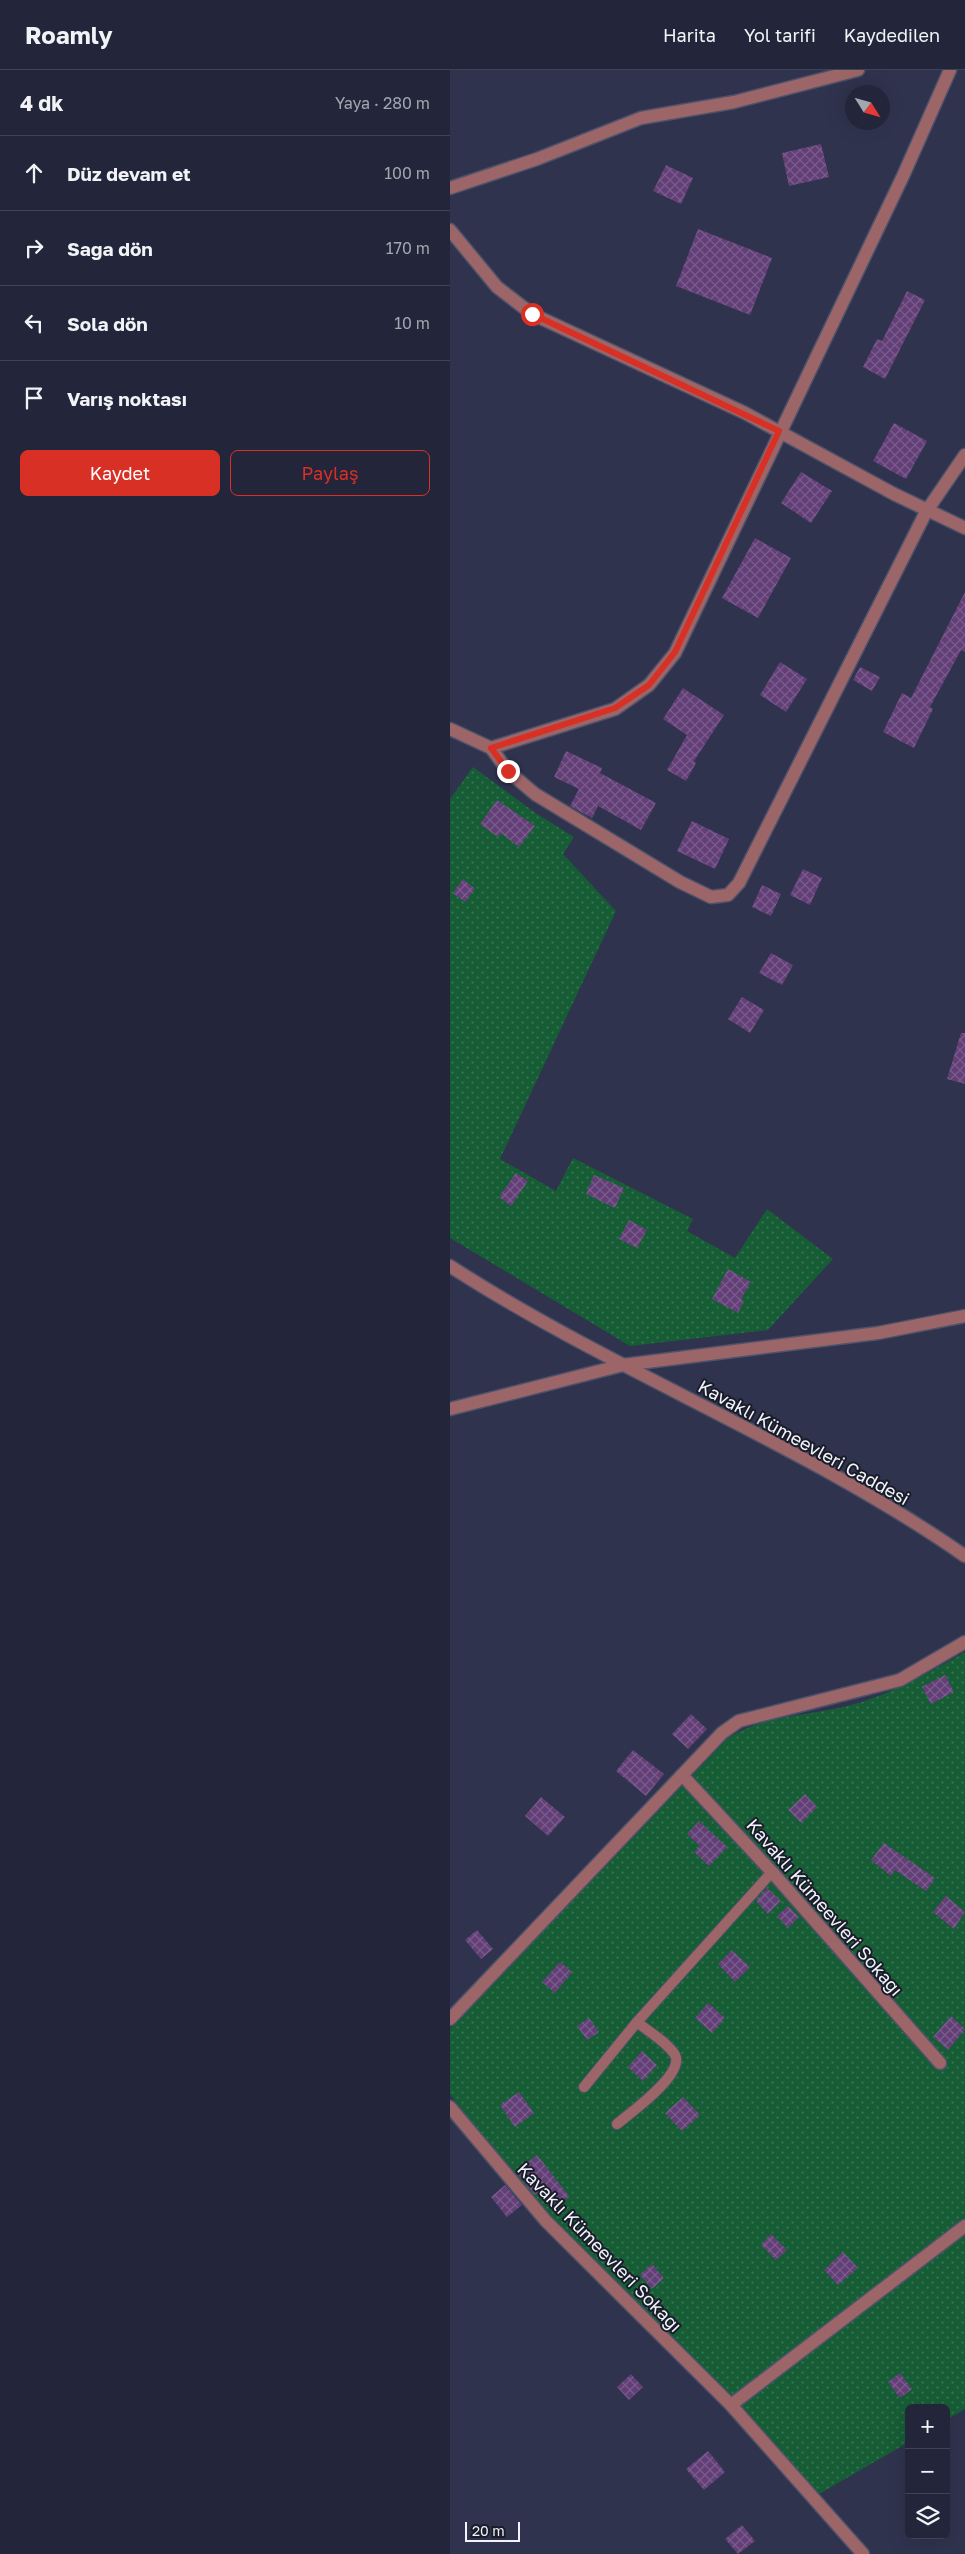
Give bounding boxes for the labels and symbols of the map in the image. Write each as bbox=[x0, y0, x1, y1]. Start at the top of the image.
north arrow bbox=[845, 85, 890, 130]
route start bbox=[521, 303, 544, 326]
route end bbox=[497, 760, 520, 783]
street label: Kavaklı Kümeevleri Caddesi bbox=[694, 1375, 914, 1509]
street label: Kavaklı Kümeevleri Sokağı bbox=[742, 1814, 908, 2000]
street label: Kavaklı Kümeevleri Sokağı bbox=[513, 2158, 687, 2336]
scale bar bbox=[465, 2519, 520, 2542]

